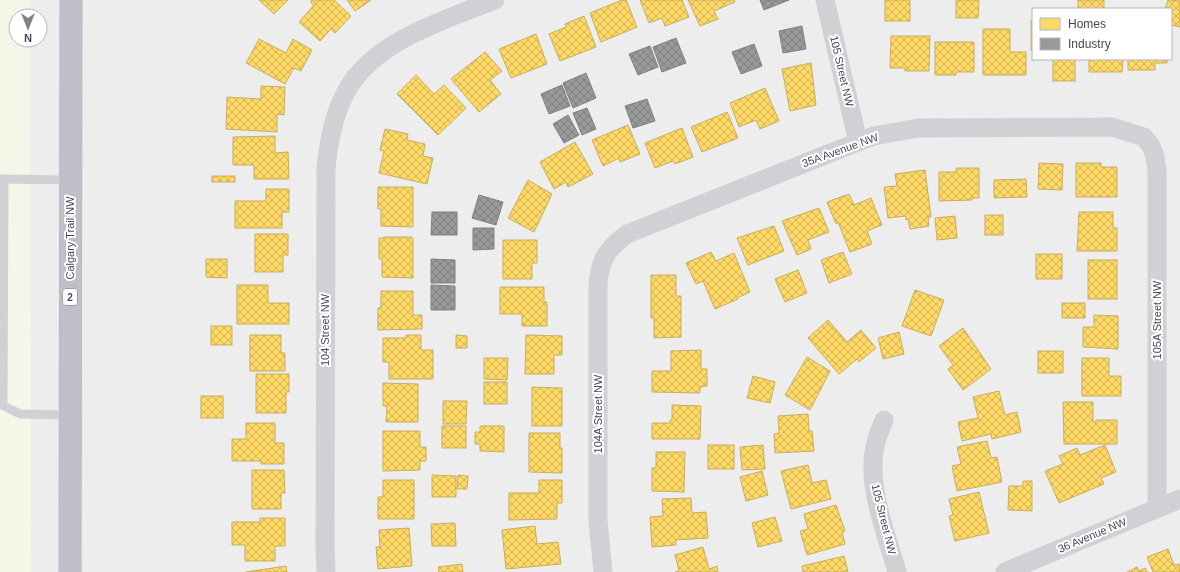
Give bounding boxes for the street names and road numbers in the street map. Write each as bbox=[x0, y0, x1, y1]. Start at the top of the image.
street label: 105 Street NW bbox=[828, 35, 856, 108]
street label: 35A Avenue NW bbox=[800, 130, 880, 169]
street label: Calgary Trail NW bbox=[64, 196, 76, 280]
street label: 105A Street NW bbox=[1151, 280, 1163, 359]
road number: 2 bbox=[63, 289, 77, 305]
street label: 104 Street NW bbox=[319, 293, 331, 366]
street label: 104A Street NW bbox=[592, 374, 604, 453]
street label: 105 Street NW bbox=[869, 483, 899, 556]
street label: 36 Avenue NW bbox=[1056, 515, 1129, 555]

